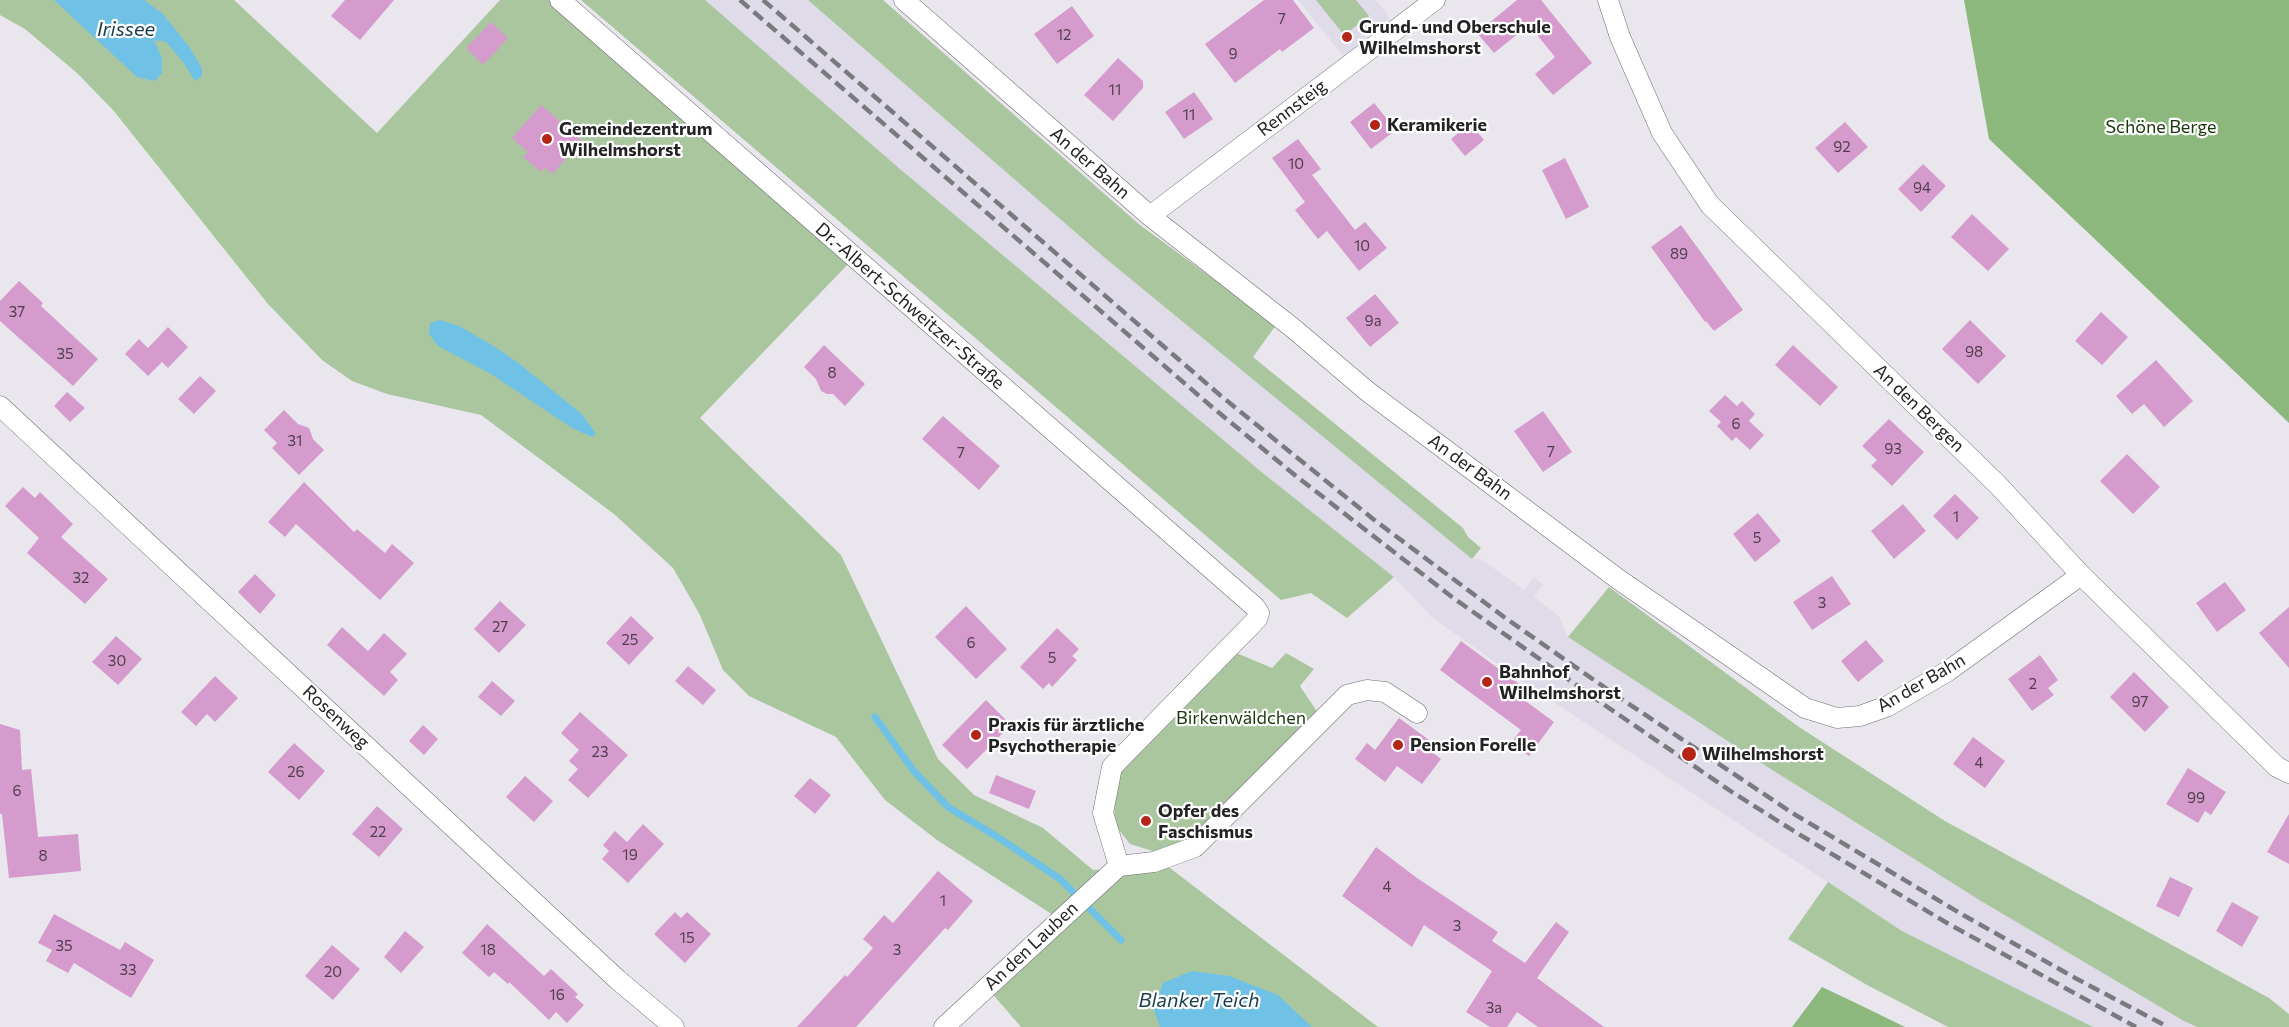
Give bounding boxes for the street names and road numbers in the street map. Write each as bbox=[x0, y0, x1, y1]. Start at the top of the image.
street label: Rennsteig bbox=[1253, 75, 1331, 141]
street label: An der Bahn bbox=[1046, 123, 1134, 203]
street label: Dr.-Albert-Schweitzer-Straße bbox=[811, 218, 1009, 394]
street label: An den Bergen bbox=[1869, 359, 1969, 457]
street label: An der Bahn bbox=[1424, 429, 1516, 505]
street label: An der Bahn bbox=[1873, 649, 1969, 717]
street label: Rosenweg bbox=[298, 681, 374, 753]
street label: An den Lauben bbox=[980, 897, 1082, 995]

